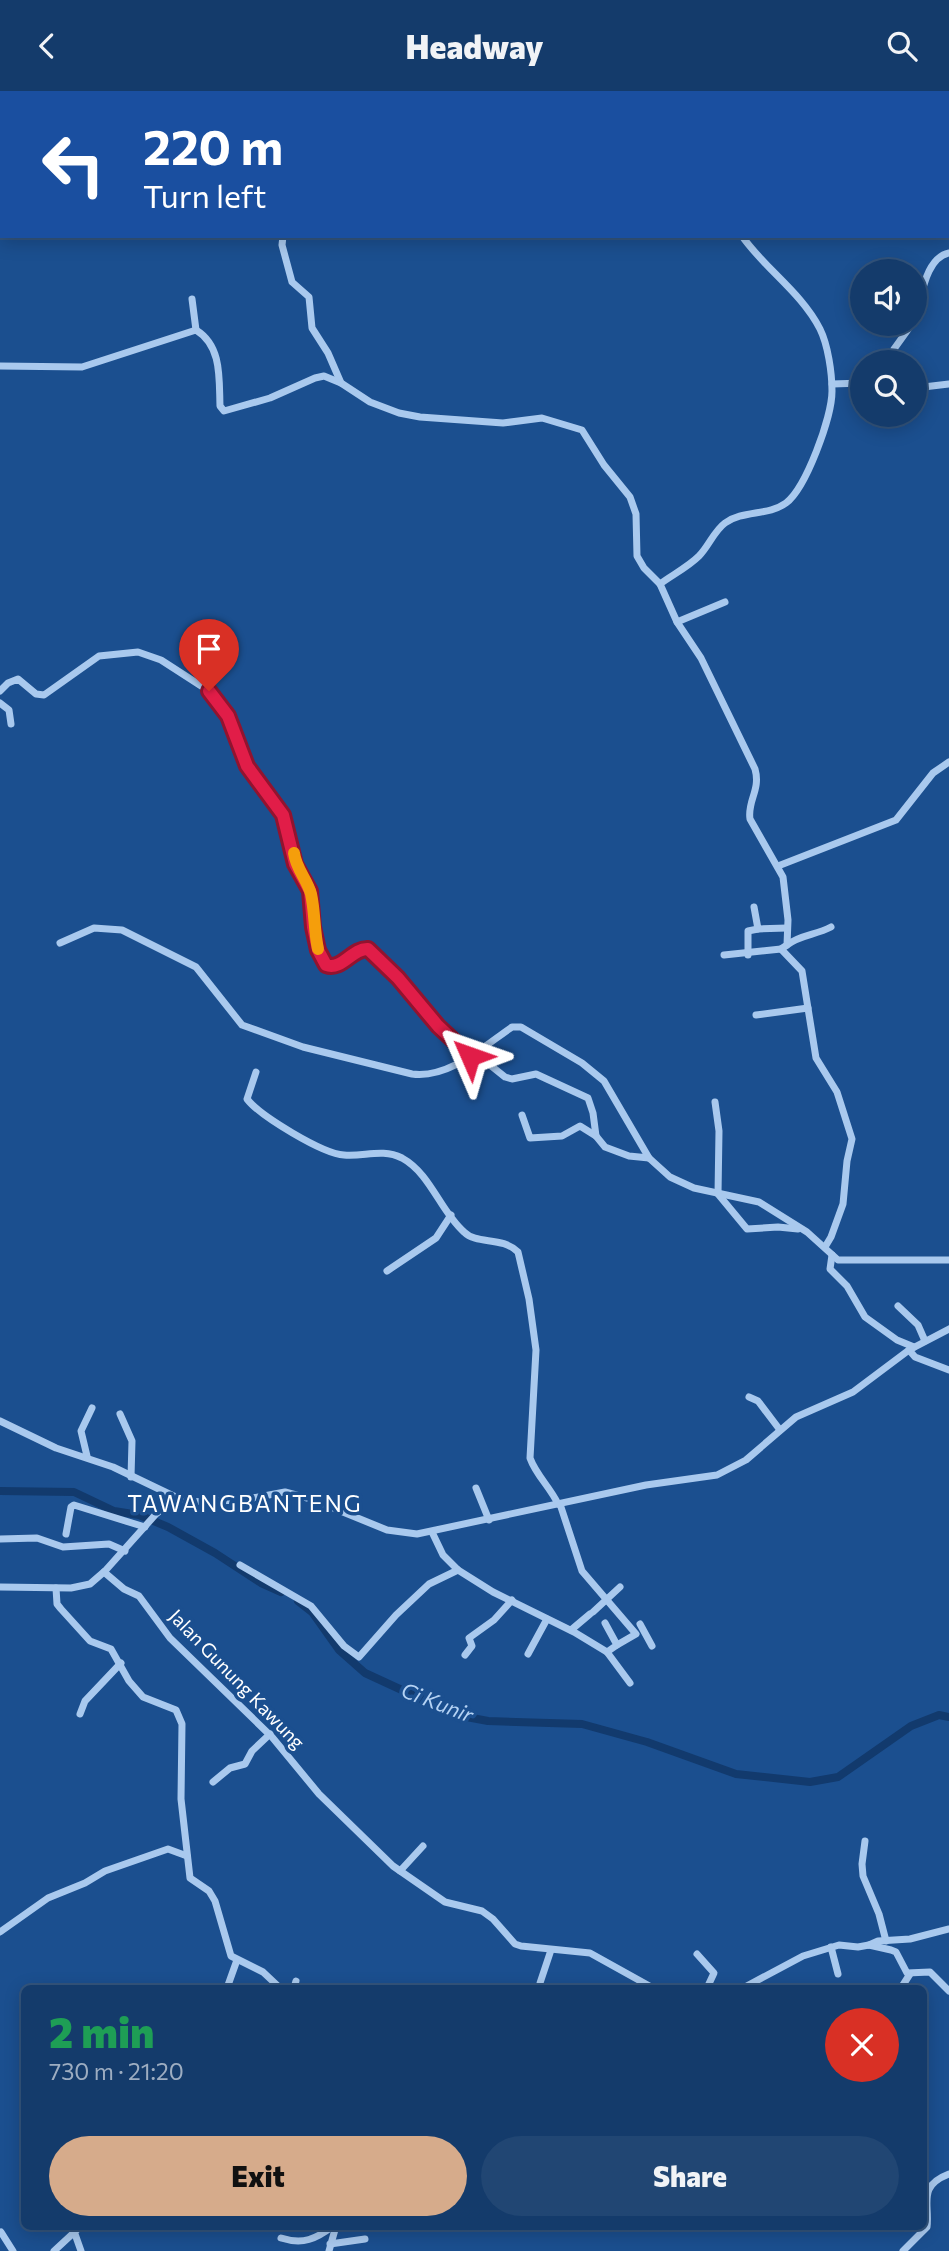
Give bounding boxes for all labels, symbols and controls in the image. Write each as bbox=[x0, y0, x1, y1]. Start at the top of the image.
text: Headway bbox=[406, 26, 543, 66]
icon: back bbox=[28, 27, 66, 65]
icon: search bbox=[883, 27, 921, 65]
text: 220 m bbox=[143, 115, 283, 175]
icon: left bbox=[28, 119, 119, 210]
text: Turn left bbox=[143, 175, 267, 215]
map controls bbox=[850, 259, 927, 427]
button: sound bbox=[850, 259, 927, 336]
button: search bbox=[850, 350, 927, 427]
pin bbox=[179, 619, 239, 691]
icon: arrive bbox=[190, 630, 228, 668]
position arrow bbox=[433, 1019, 507, 1093]
district label: TAWANGBANTENG bbox=[127, 1489, 363, 1517]
street label: Jalan Gunung Kawung bbox=[165, 1604, 310, 1753]
water label: Ci Kunir bbox=[398, 1676, 478, 1727]
text: 2 min bbox=[49, 2005, 155, 2057]
button: close bbox=[825, 2008, 899, 2082]
text: 730 m · 21:20 bbox=[49, 2057, 184, 2085]
button: Exit bbox=[49, 2136, 467, 2216]
button: Share bbox=[481, 2136, 899, 2216]

